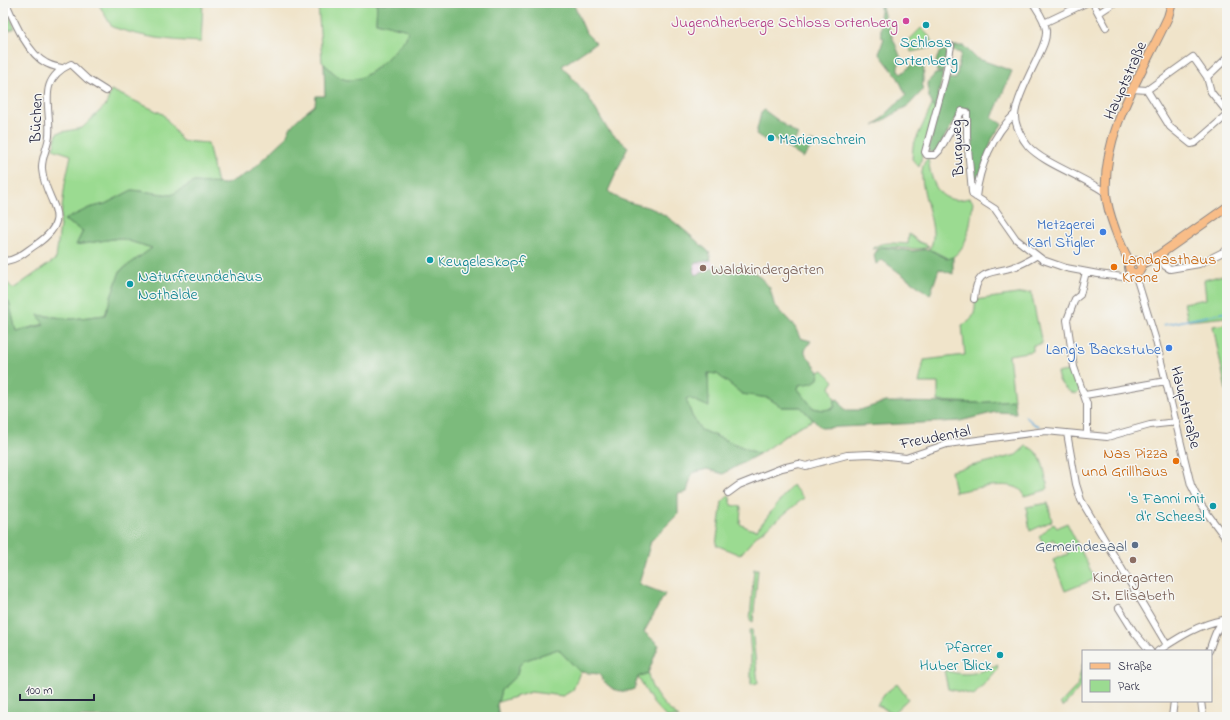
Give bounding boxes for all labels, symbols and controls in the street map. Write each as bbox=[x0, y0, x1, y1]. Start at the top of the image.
place label: Jugendherberge Schloss Ortenberg bbox=[671, 11, 898, 35]
marker: Jugendherberge Schloss Ortenberg bbox=[901, 16, 911, 26]
marker: Schloss Ortenberg bbox=[921, 20, 931, 30]
place label: Schloss Ortenberg bbox=[894, 31, 958, 73]
street label: Hauptstraße bbox=[1098, 37, 1154, 124]
street label: Büchen bbox=[24, 93, 50, 144]
street label: Burgweg bbox=[945, 119, 972, 178]
place label: Marienschrein bbox=[779, 128, 866, 152]
marker: Marienschrein bbox=[766, 133, 776, 143]
place label: Metzgerei Karl Stigler bbox=[1027, 213, 1095, 255]
marker: Metzgerei Karl Stigler bbox=[1098, 227, 1108, 237]
place label: Landgasthaus Krone bbox=[1122, 248, 1216, 290]
place label: Keugeleskopf bbox=[438, 250, 526, 274]
marker: Keugeleskopf bbox=[425, 255, 435, 265]
place label: Waldkindergarten bbox=[711, 258, 824, 282]
marker: Landgasthaus Krone bbox=[1109, 262, 1119, 272]
marker: Waldkindergarten bbox=[698, 263, 708, 273]
place label: Naturfreundehaus Nothalde bbox=[138, 265, 263, 307]
marker: Naturfreundehaus Nothalde bbox=[125, 279, 135, 289]
place label: Lang's Backstube bbox=[1046, 338, 1162, 362]
marker: Lang's Backstube bbox=[1164, 343, 1174, 353]
street label: Hauptstraße bbox=[1163, 364, 1207, 452]
street label: Freudental bbox=[897, 419, 973, 457]
place label: Nas Pizza und Grillhaus bbox=[1081, 442, 1168, 484]
marker: Nas Pizza und Grillhaus bbox=[1171, 456, 1181, 466]
place label: 's Fanni mit d'r Schees! bbox=[1129, 487, 1206, 529]
marker: 's Fanni mit d'r Schees! bbox=[1208, 501, 1218, 511]
place label: Gemeindesaal bbox=[1035, 535, 1127, 559]
marker: Gemeindesaal bbox=[1130, 540, 1140, 550]
marker: Kindergarten St. Elisabeth bbox=[1128, 555, 1138, 565]
place label: Kindergarten St. Elisabeth bbox=[1091, 566, 1175, 608]
place label: Pfarrer Huber Blick bbox=[920, 636, 993, 678]
marker: Pfarrer Huber Blick bbox=[995, 650, 1005, 660]
legend bbox=[1082, 650, 1212, 702]
text: Straße bbox=[1118, 658, 1152, 676]
scale bar bbox=[20, 676, 94, 702]
text: Park bbox=[1118, 678, 1140, 696]
text: 100 m bbox=[26, 682, 53, 700]

